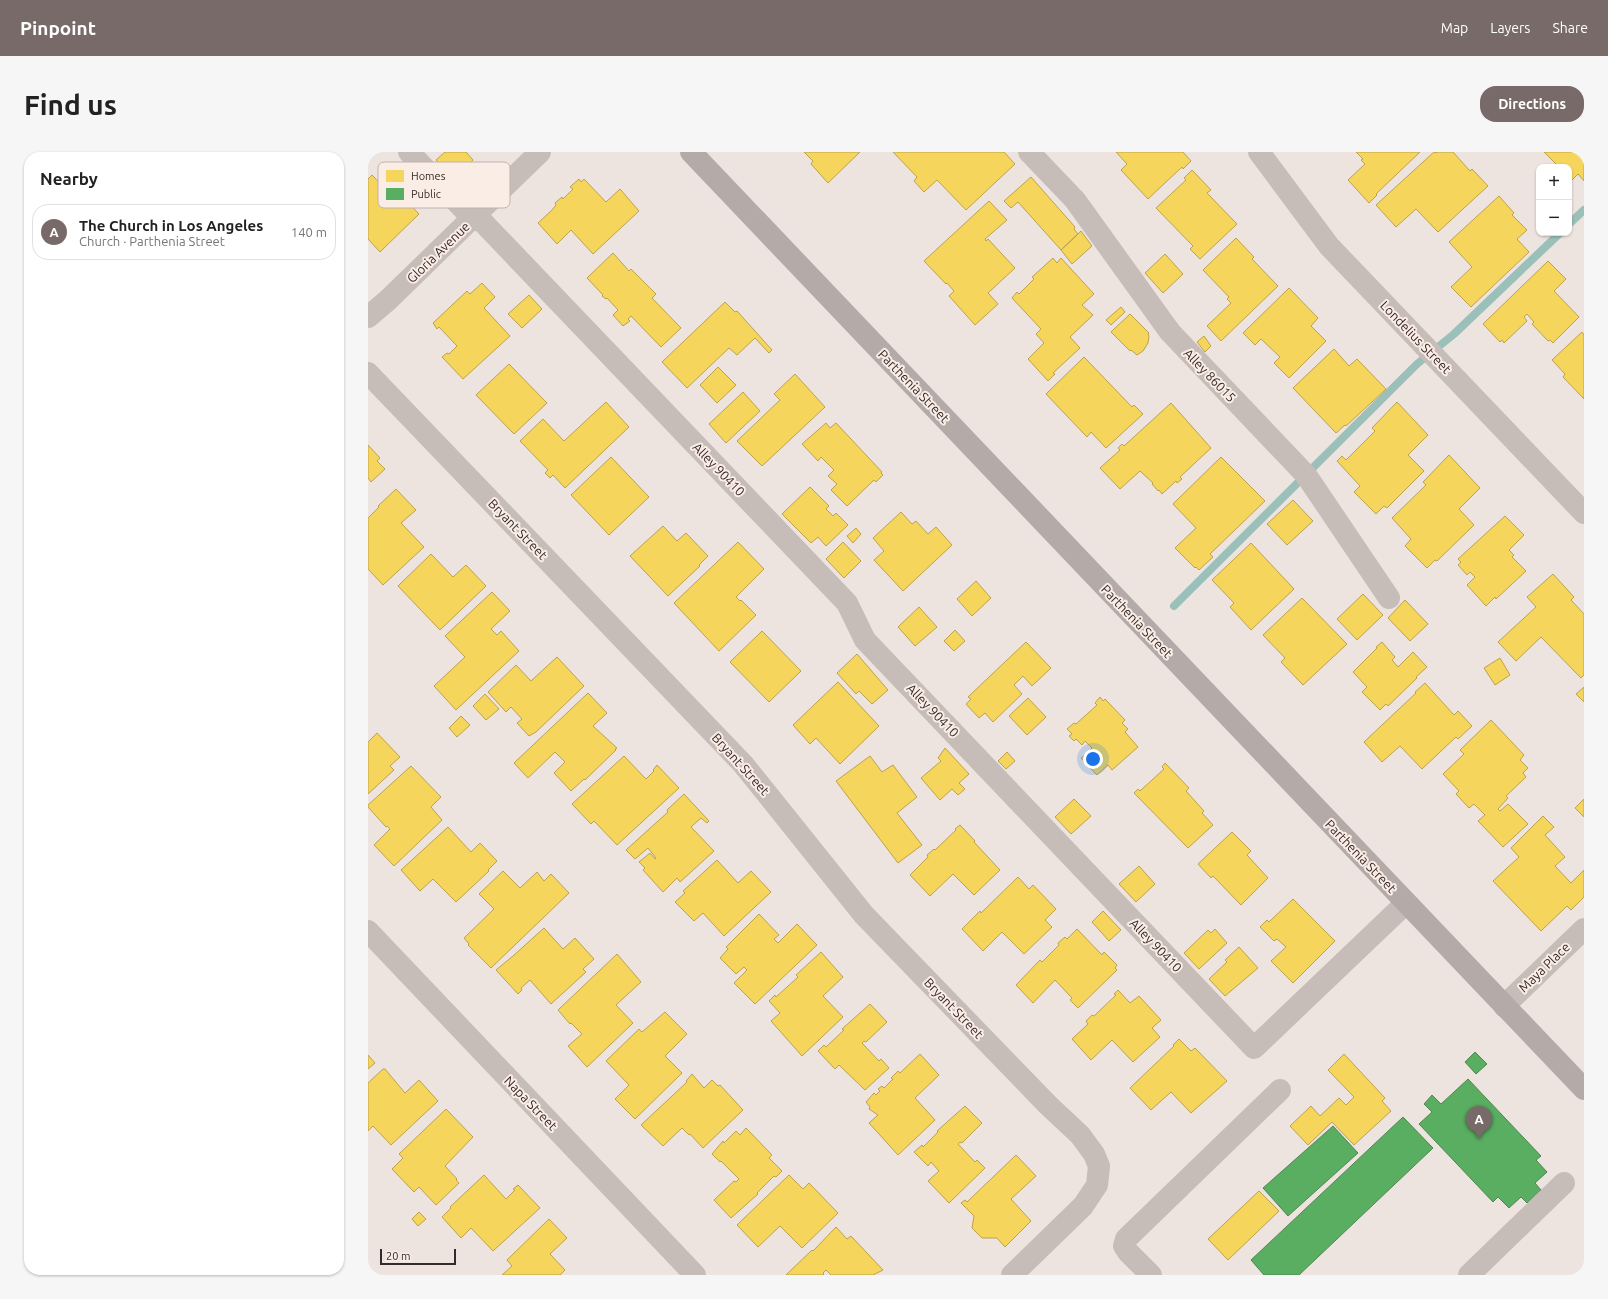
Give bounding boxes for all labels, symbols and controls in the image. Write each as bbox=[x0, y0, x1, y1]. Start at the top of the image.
text: Pinpoint bbox=[20, 17, 96, 39]
text: Map bbox=[1441, 20, 1468, 36]
text: Layers bbox=[1490, 20, 1530, 36]
text: Share bbox=[1552, 20, 1588, 36]
button: Directions bbox=[1480, 86, 1584, 122]
text: Find us bbox=[24, 89, 117, 120]
legend bbox=[378, 162, 510, 208]
map controls bbox=[1536, 164, 1572, 236]
button: + bbox=[1536, 164, 1572, 200]
text: Nearby bbox=[40, 169, 98, 188]
text: Homes bbox=[411, 170, 446, 182]
text: Public bbox=[411, 188, 441, 200]
button: − bbox=[1536, 200, 1572, 236]
text: The Church in Los Angeles bbox=[79, 217, 263, 234]
street label: Gloria Avenue bbox=[404, 219, 472, 285]
text: A bbox=[49, 225, 59, 239]
text: 140 m bbox=[291, 225, 327, 239]
text: Church · Parthenia Street bbox=[79, 234, 225, 248]
street label: Londelius Street bbox=[1378, 298, 1454, 376]
street label: Alley 86015 bbox=[1181, 346, 1239, 404]
street label: Parthenia Street bbox=[876, 347, 952, 425]
street label: Alley 90410 bbox=[690, 440, 748, 498]
street label: Bryant Street bbox=[486, 496, 550, 562]
street label: Parthenia Street bbox=[1099, 582, 1175, 660]
street label: Alley 90410 bbox=[904, 681, 962, 739]
street label: Bryant Street bbox=[710, 730, 772, 798]
your location bbox=[1083, 749, 1103, 769]
street label: Parthenia Street bbox=[1323, 817, 1399, 895]
street label: Alley 90410 bbox=[1127, 916, 1185, 974]
street label: Maya Place bbox=[1516, 939, 1572, 995]
street label: Bryant Street bbox=[922, 975, 986, 1041]
street label: Napa Street bbox=[502, 1073, 560, 1133]
pin: A bbox=[1466, 1106, 1492, 1139]
scale bar bbox=[380, 1247, 456, 1266]
text: 20 m bbox=[386, 1250, 410, 1262]

